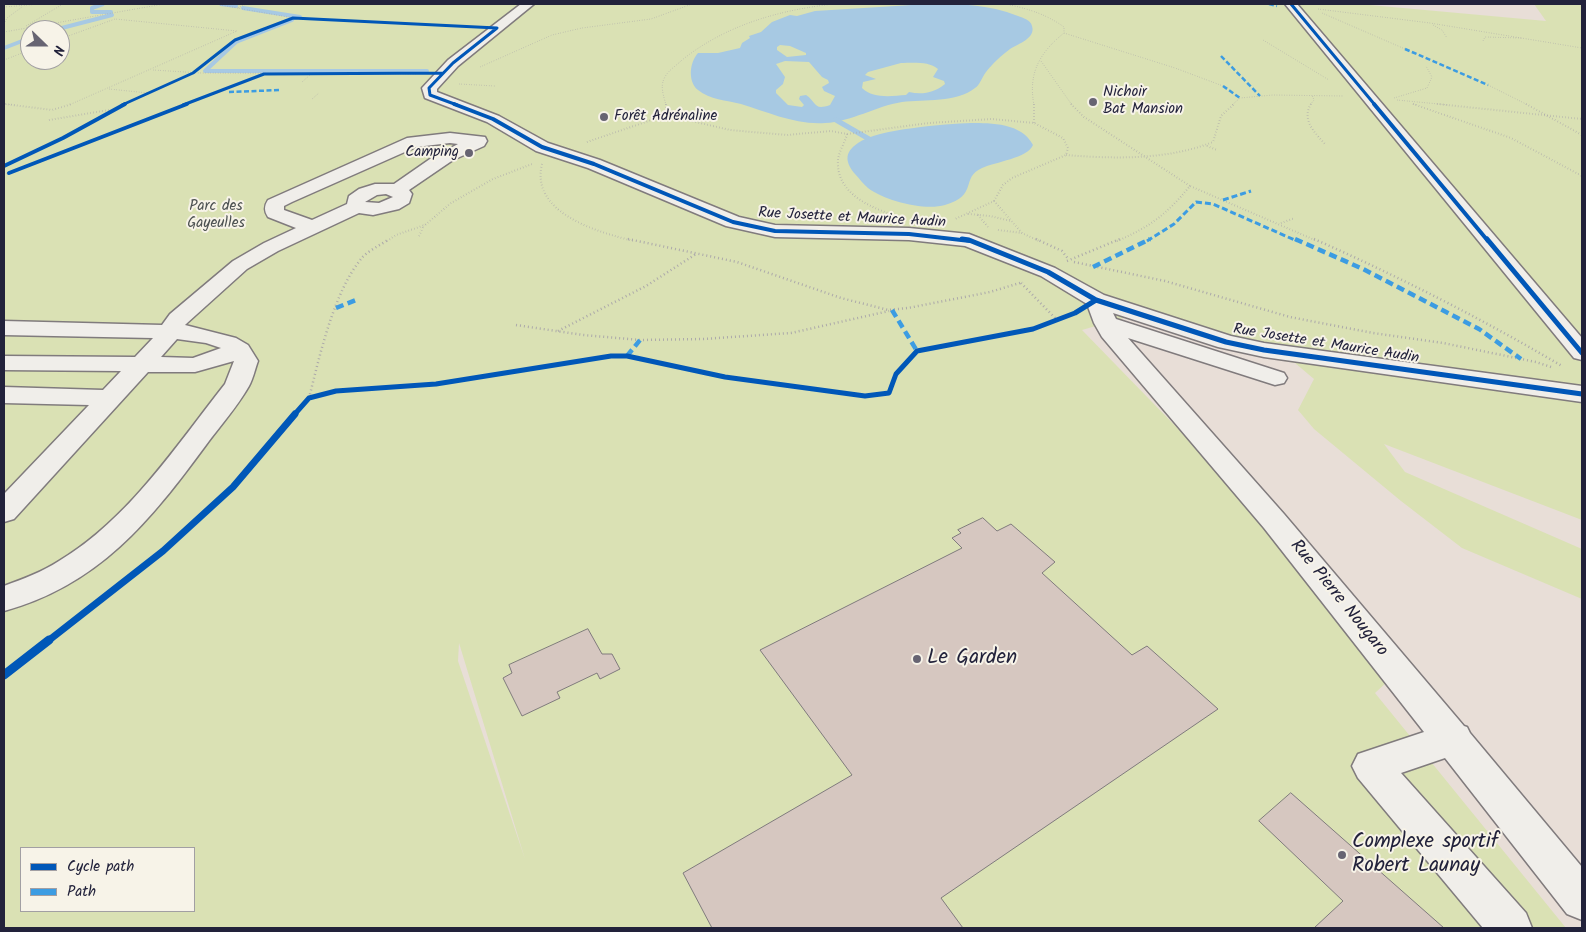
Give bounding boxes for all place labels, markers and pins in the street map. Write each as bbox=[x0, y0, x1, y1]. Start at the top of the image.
place label: Nichoir Bat Mansion bbox=[1103, 84, 1183, 119]
marker: Nichoir Bat Mansion bbox=[1087, 96, 1099, 108]
place label: Forêt Adrénaline bbox=[614, 108, 717, 126]
marker: Forêt Adrénaline bbox=[598, 111, 610, 123]
place label: Camping bbox=[405, 144, 459, 162]
marker: Camping bbox=[463, 147, 475, 159]
place label: Le Garden bbox=[927, 646, 1017, 672]
marker: Le Garden bbox=[911, 653, 923, 665]
place label: Complexe sportif Robert Launay bbox=[1352, 830, 1499, 880]
marker: Complexe sportif Robert Launay bbox=[1336, 849, 1348, 861]

